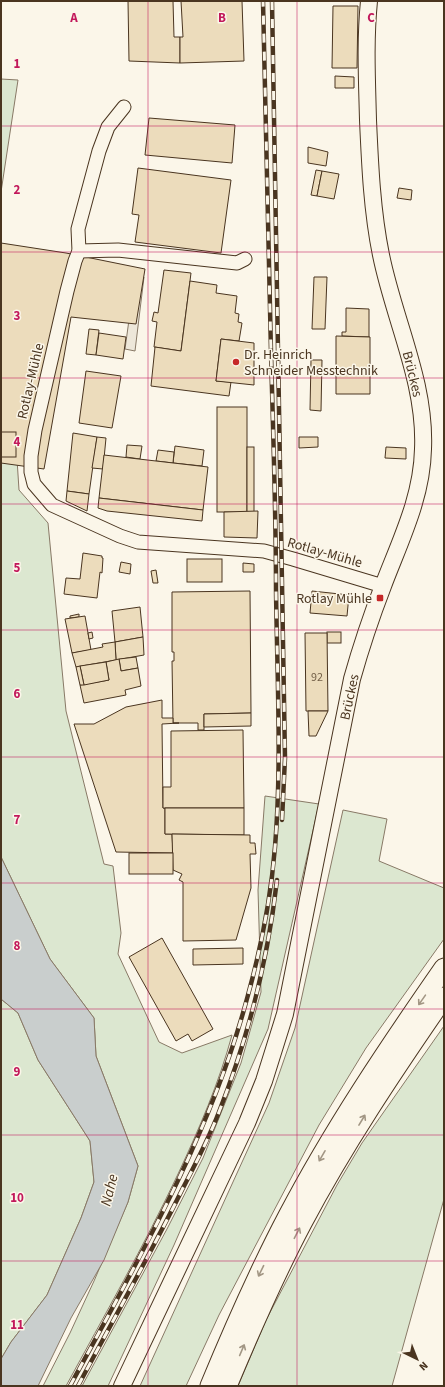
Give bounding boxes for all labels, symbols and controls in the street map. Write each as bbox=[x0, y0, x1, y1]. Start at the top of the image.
text: A bbox=[69, 9, 78, 27]
text: B bbox=[218, 9, 226, 27]
text: C bbox=[367, 9, 375, 27]
text: 1 bbox=[14, 55, 21, 73]
text: 2 bbox=[14, 181, 21, 199]
text: 3 bbox=[14, 307, 21, 325]
street label: Rotlay-Mühle bbox=[13, 341, 49, 421]
place label: Dr. Heinrich Schneider Messtechnik bbox=[244, 345, 378, 381]
street label: Brückes bbox=[397, 349, 427, 399]
marker: Dr. Heinrich Schneider Messtechnik bbox=[231, 357, 241, 367]
text: 4 bbox=[14, 433, 21, 451]
street label: Rotlay-Mühle bbox=[285, 533, 365, 573]
text: 5 bbox=[14, 559, 21, 577]
place label: Rotlay Mühle bbox=[296, 589, 372, 609]
marker: Rotlay Mühle bbox=[375, 593, 385, 603]
house number: 92 bbox=[311, 669, 323, 686]
street label: Brückes bbox=[335, 672, 365, 722]
text: 6 bbox=[14, 685, 21, 703]
text: 7 bbox=[14, 811, 21, 829]
text: 8 bbox=[14, 937, 21, 955]
one-way arrow bbox=[418, 994, 426, 1005]
text: 9 bbox=[14, 1063, 21, 1081]
one-way arrow bbox=[359, 1114, 367, 1126]
one-way arrow bbox=[317, 1150, 325, 1162]
water label: Nahe bbox=[95, 1172, 124, 1208]
text: 10 bbox=[10, 1189, 24, 1207]
one-way arrow bbox=[294, 1227, 302, 1239]
one-way arrow bbox=[257, 1265, 264, 1277]
text: 11 bbox=[10, 1316, 24, 1334]
north arrow bbox=[397, 1339, 437, 1379]
one-way arrow bbox=[239, 1345, 246, 1357]
text: N bbox=[416, 1358, 431, 1374]

